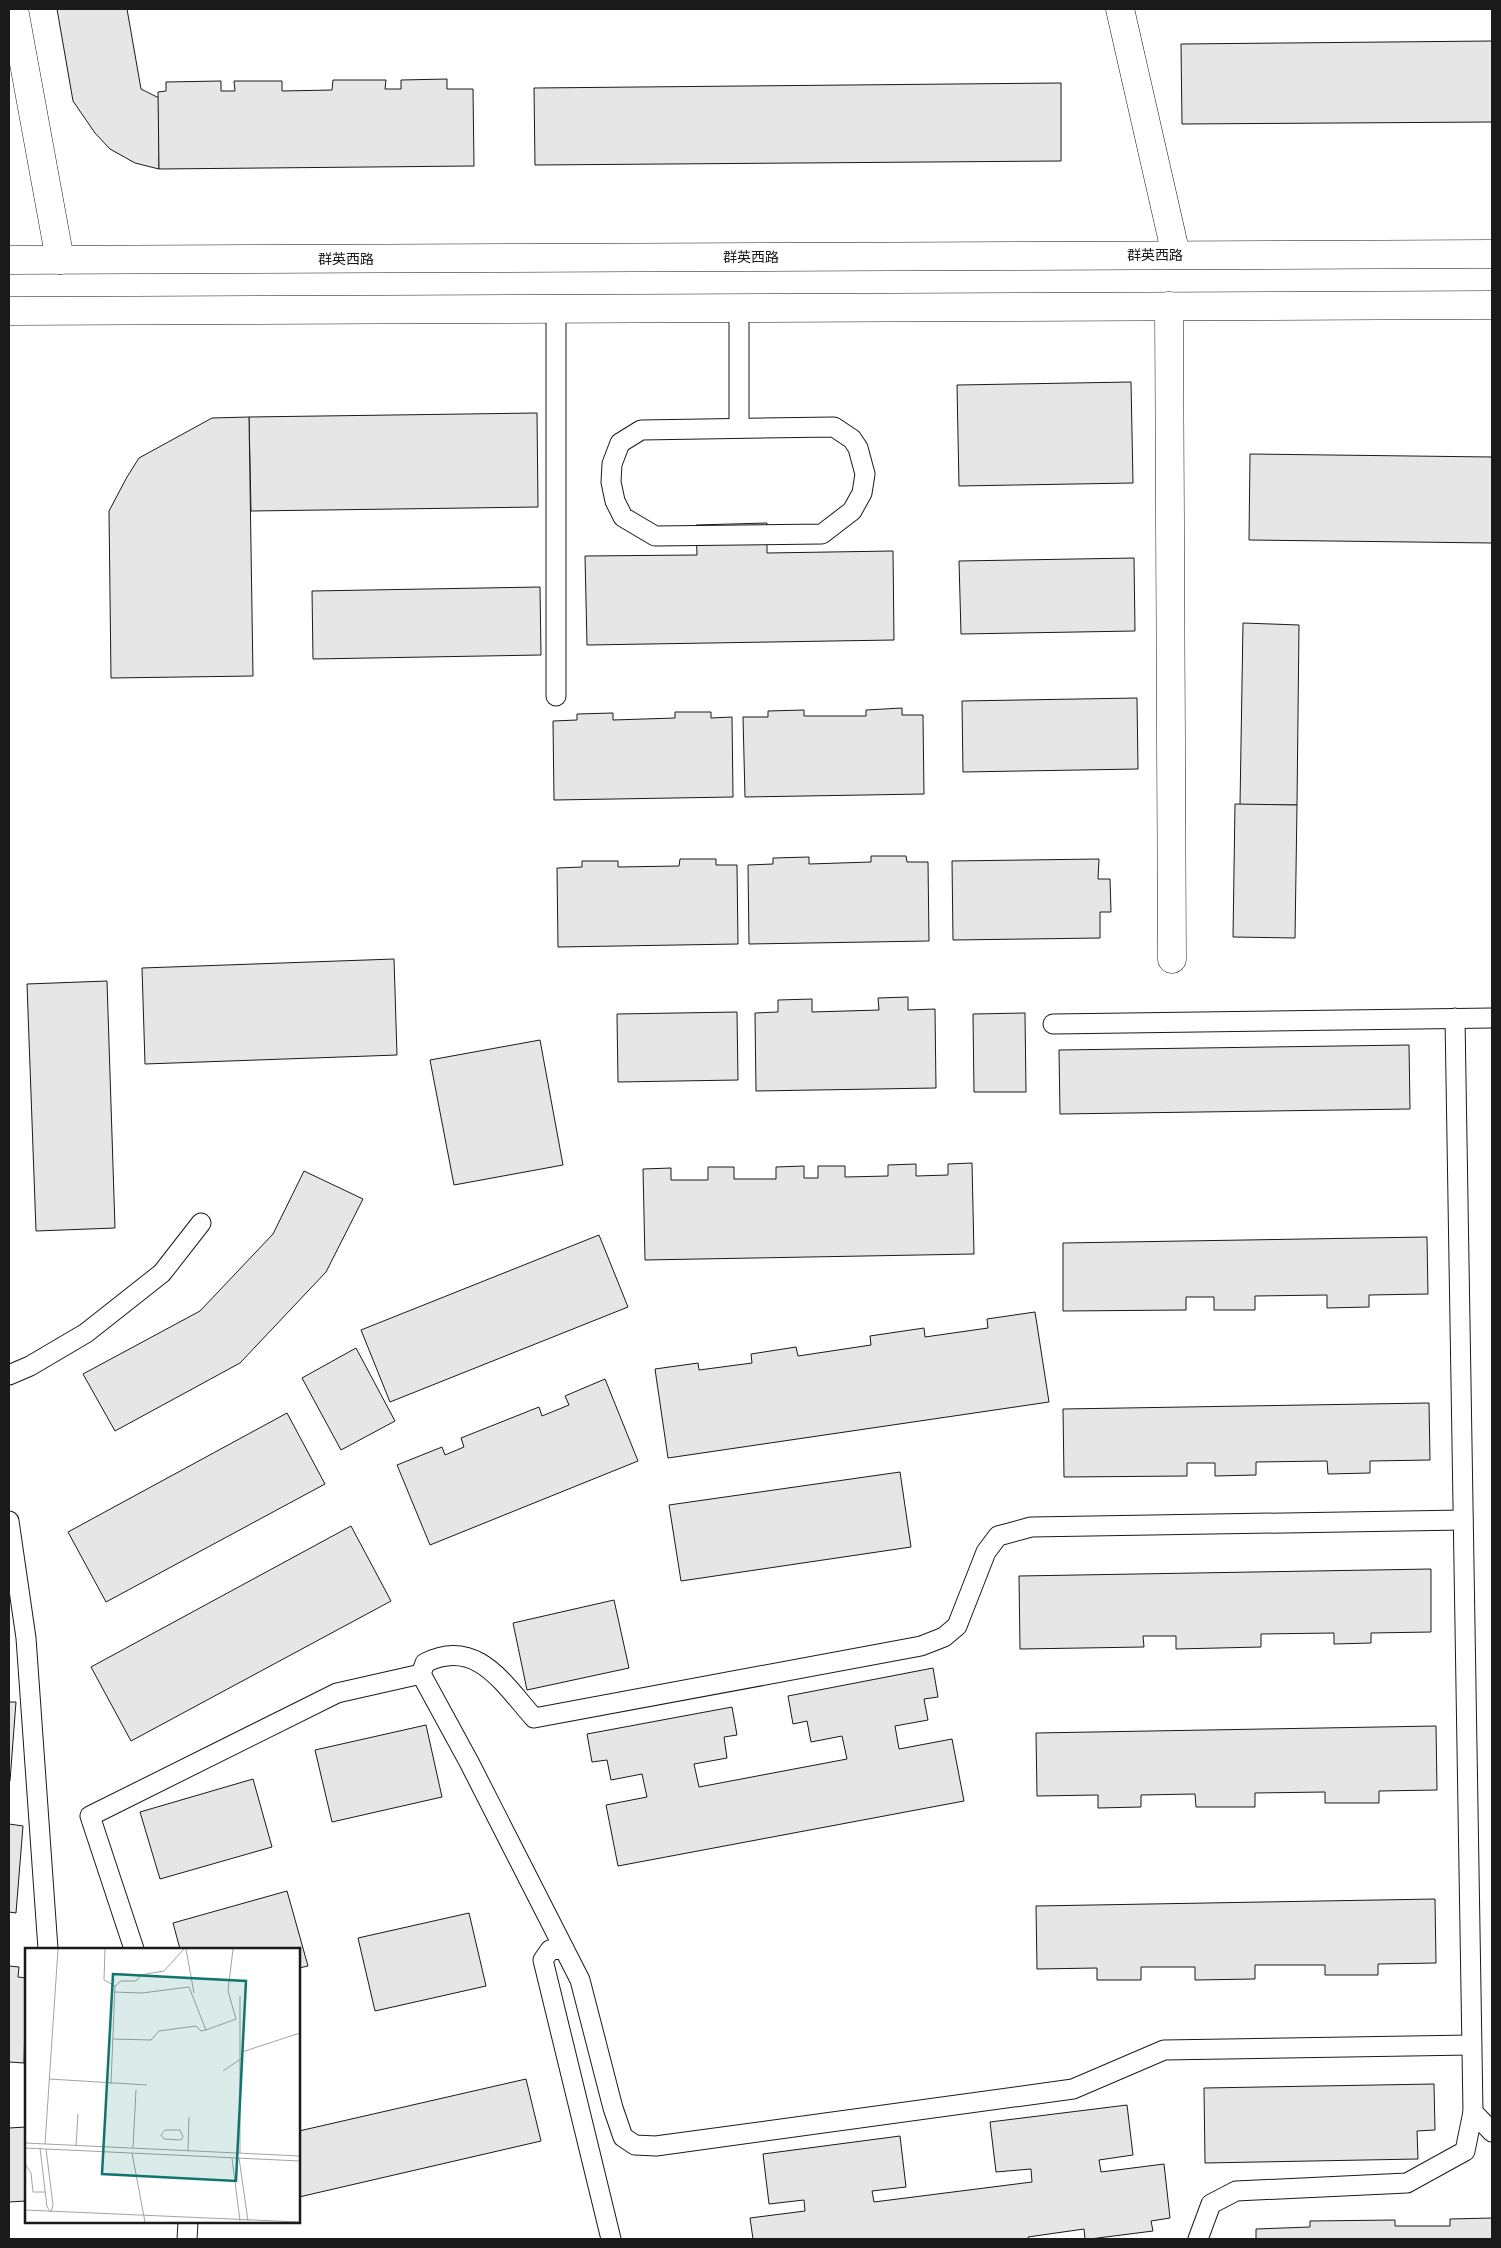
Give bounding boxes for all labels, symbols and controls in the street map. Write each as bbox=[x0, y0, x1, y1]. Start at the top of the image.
street label: 群英西路 bbox=[1127, 247, 1183, 263]
street label: 群英西路 bbox=[723, 249, 779, 265]
street label: 群英西路 bbox=[318, 251, 374, 267]
inset map bbox=[25, 1948, 300, 2223]

